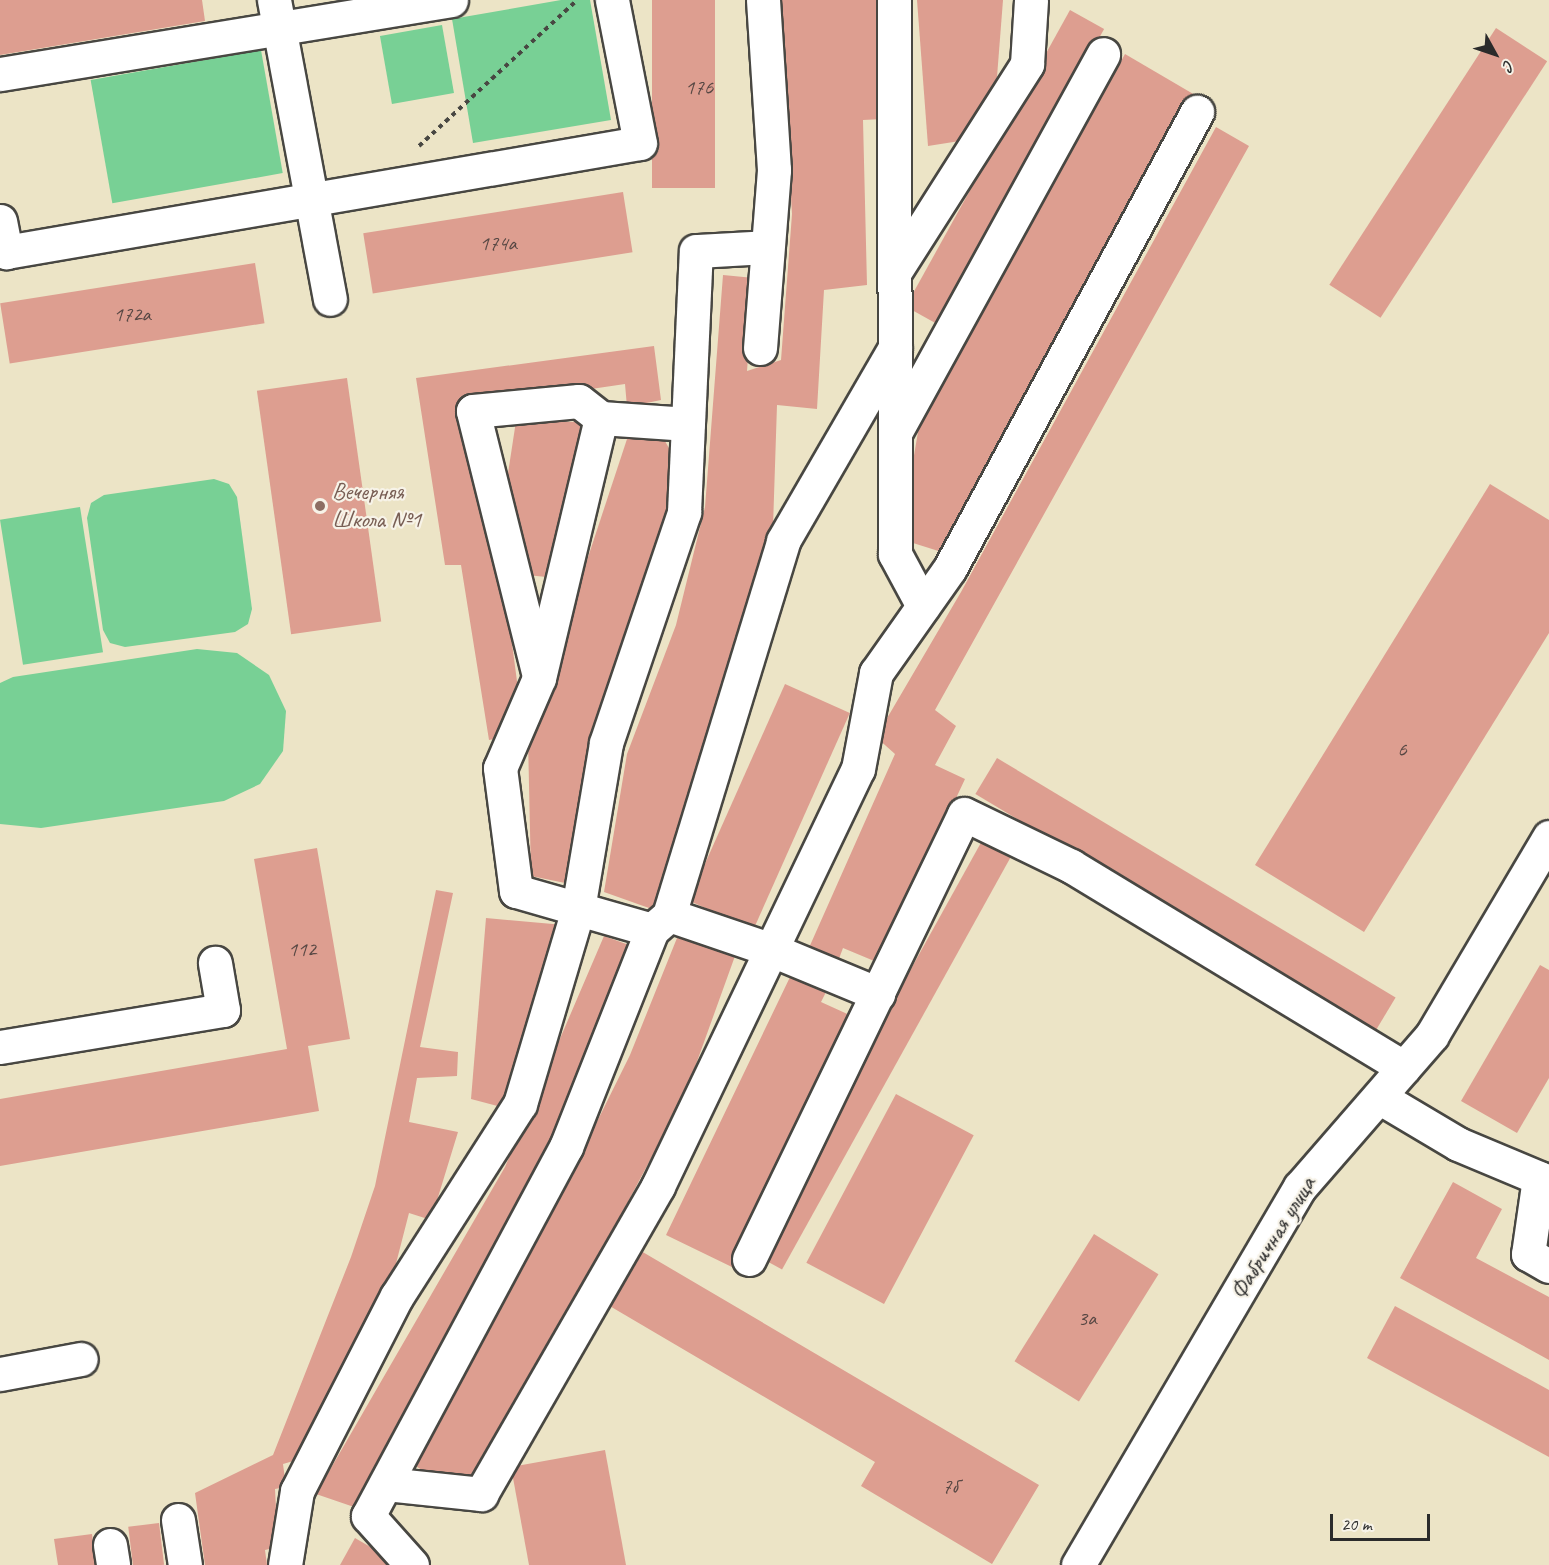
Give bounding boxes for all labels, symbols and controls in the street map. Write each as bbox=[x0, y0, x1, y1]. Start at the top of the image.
north arrow bbox=[1465, 24, 1525, 84]
text: С bbox=[1499, 56, 1519, 75]
house number: 176 bbox=[685, 74, 713, 100]
house number: 174а bbox=[479, 230, 517, 256]
house number: 172а bbox=[113, 301, 151, 327]
place label: Вечерняя Школа №1 bbox=[332, 478, 421, 534]
marker: Вечерняя Школа №1 bbox=[313, 499, 327, 513]
house number: 6 bbox=[1397, 736, 1407, 762]
house number: 112 bbox=[288, 936, 316, 962]
street label: Фабричная улица bbox=[1223, 1170, 1323, 1306]
house number: 3а bbox=[1078, 1305, 1096, 1331]
house number: 7б bbox=[942, 1473, 958, 1499]
scale bar bbox=[1333, 1502, 1434, 1540]
text: 20 m bbox=[1341, 1513, 1372, 1535]

